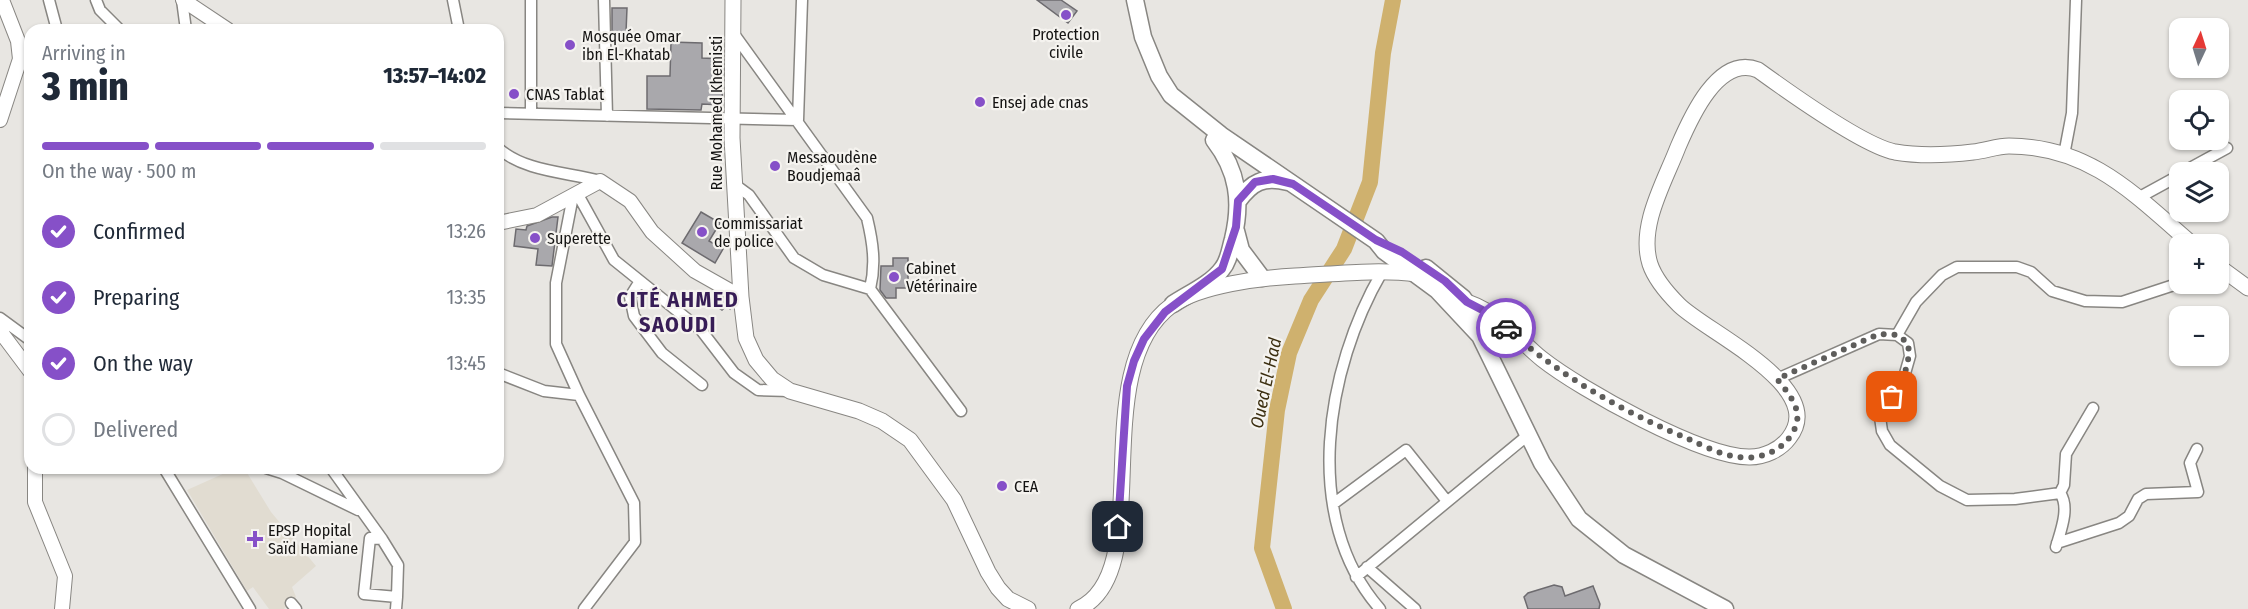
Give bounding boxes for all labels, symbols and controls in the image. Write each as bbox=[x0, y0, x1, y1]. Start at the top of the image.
marker: Protection civile bbox=[1059, 8, 1073, 22]
north arrow bbox=[2169, 18, 2229, 78]
map controls bbox=[2169, 18, 2229, 366]
place label: Protection civile bbox=[1032, 25, 1100, 62]
place label: Mosquée Omar ibn El-Khatab bbox=[582, 27, 681, 64]
street label: Rue Mohamed Khemisti bbox=[707, 36, 726, 190]
marker: Mosquée Omar ibn El-Khatab bbox=[563, 38, 577, 52]
text: Arriving in bbox=[42, 41, 126, 65]
text: 13:57–14:02 bbox=[383, 62, 486, 89]
text: 3 min bbox=[42, 64, 129, 110]
place label: CNAS Tablat bbox=[526, 85, 605, 104]
marker: CNAS Tablat bbox=[507, 87, 521, 101]
button: locate bbox=[2169, 90, 2229, 150]
place label: Ensej ade cnas bbox=[992, 93, 1088, 112]
marker: Ensej ade cnas bbox=[973, 95, 987, 109]
place label: Messaoudène Boudjemaâ bbox=[787, 148, 877, 185]
text: On the way · 500 m bbox=[42, 159, 196, 183]
marker: Messaoudène Boudjemaâ bbox=[768, 159, 782, 173]
button: layers bbox=[2169, 162, 2229, 222]
place label: Commissariat de police bbox=[714, 214, 804, 251]
icon: check bbox=[42, 215, 75, 248]
text: Confirmed bbox=[93, 218, 186, 245]
text: 13:26 bbox=[446, 219, 486, 243]
marker: Commissariat de police bbox=[695, 225, 709, 239]
place label: Superette bbox=[547, 229, 611, 248]
marker: Superette bbox=[528, 231, 542, 245]
button: + bbox=[2169, 234, 2229, 294]
place label: Cabinet Vétérinaire bbox=[906, 259, 978, 296]
marker: Cabinet Vétérinaire bbox=[887, 270, 901, 284]
icon: check bbox=[42, 281, 75, 314]
text: Preparing bbox=[93, 284, 179, 311]
text: 13:35 bbox=[447, 285, 486, 309]
district label: CITÉ AHMED SAOUDI bbox=[617, 286, 739, 338]
courier bbox=[1476, 298, 1536, 358]
button: − bbox=[2169, 306, 2229, 366]
icon: car bbox=[1490, 312, 1523, 345]
water label: Oued El-Had bbox=[1246, 335, 1286, 430]
icon: check bbox=[42, 347, 75, 380]
text: On the way bbox=[93, 350, 193, 377]
text: 13:45 bbox=[446, 351, 486, 375]
pin bbox=[1866, 371, 1917, 422]
icon: bag bbox=[1875, 380, 1908, 413]
text: Delivered bbox=[93, 416, 178, 443]
place label: CEA bbox=[1014, 477, 1039, 496]
marker: CEA bbox=[995, 479, 1009, 493]
pin bbox=[1092, 501, 1143, 552]
icon: home bbox=[1101, 510, 1134, 543]
place label: EPSP Hopital Saïd Hamiane bbox=[268, 521, 358, 558]
marker: EPSP Hopital Saïd Hamiane bbox=[246, 530, 264, 548]

